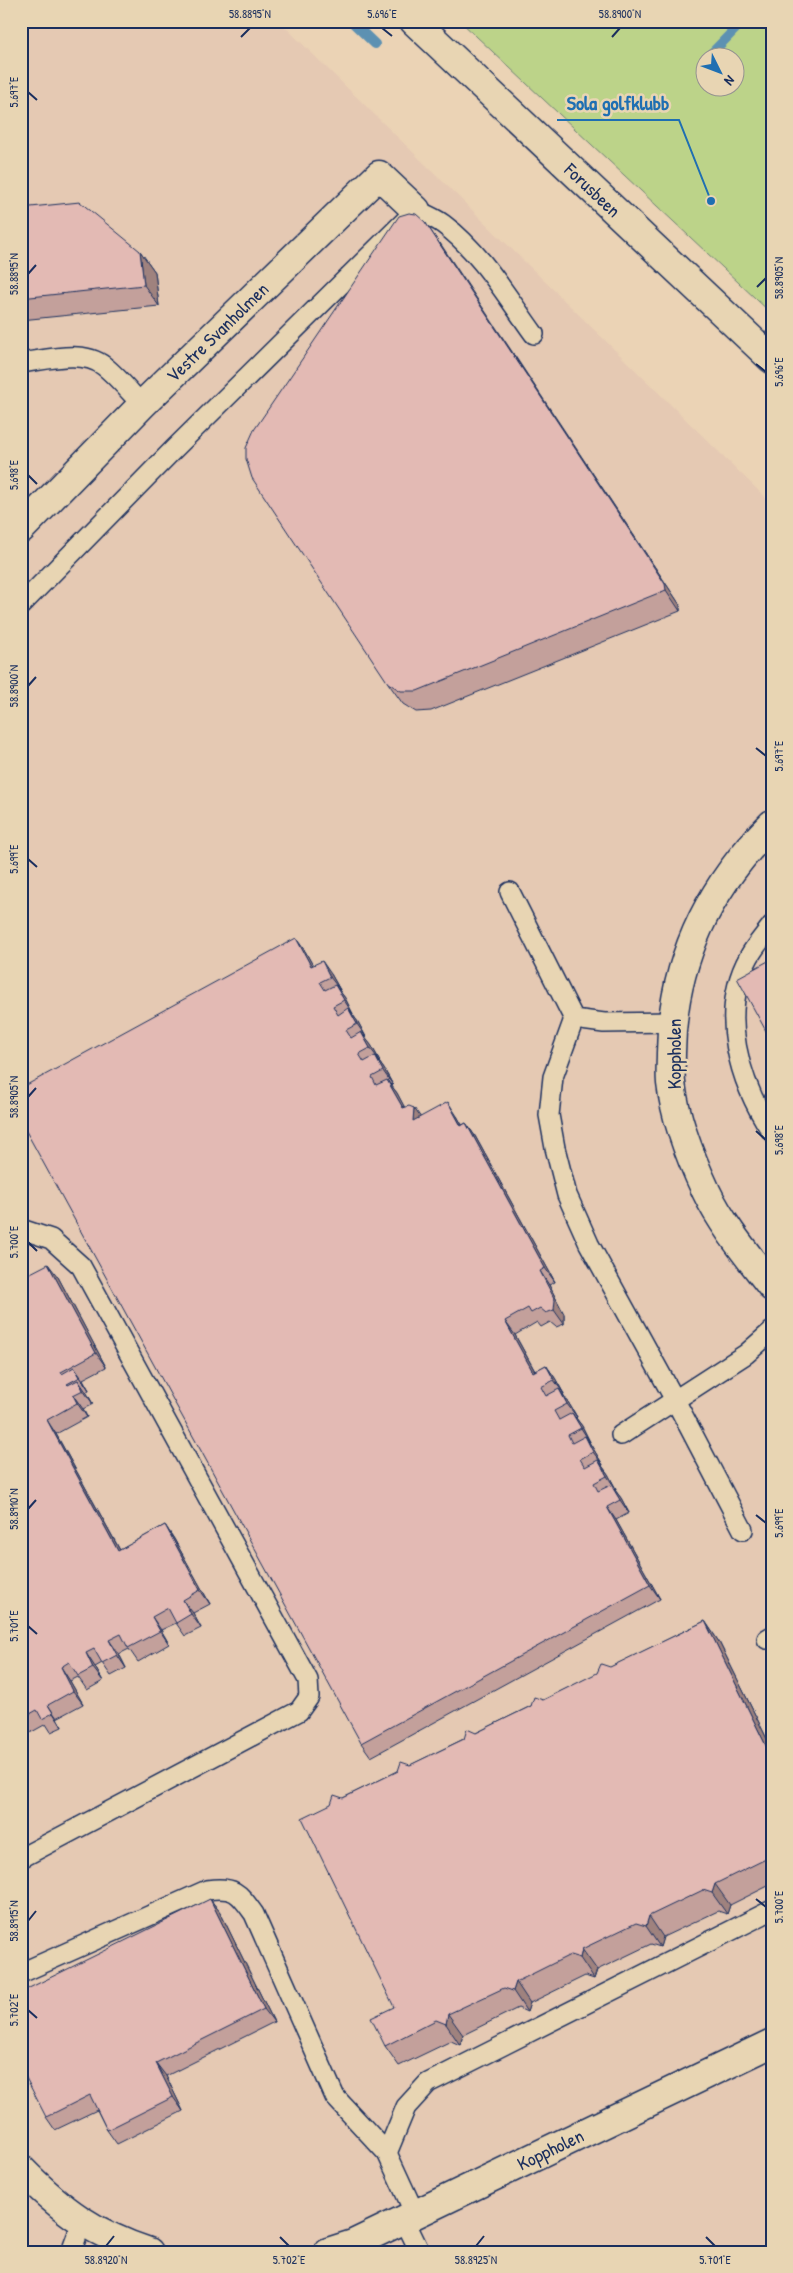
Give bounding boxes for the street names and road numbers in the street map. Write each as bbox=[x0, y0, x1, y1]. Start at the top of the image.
street label: Forusbeen bbox=[558, 156, 627, 223]
street label: Vestre Svanholmen bbox=[160, 276, 274, 388]
street label: Koppholen bbox=[661, 1019, 687, 1089]
street label: Koppholen bbox=[513, 2122, 588, 2176]

